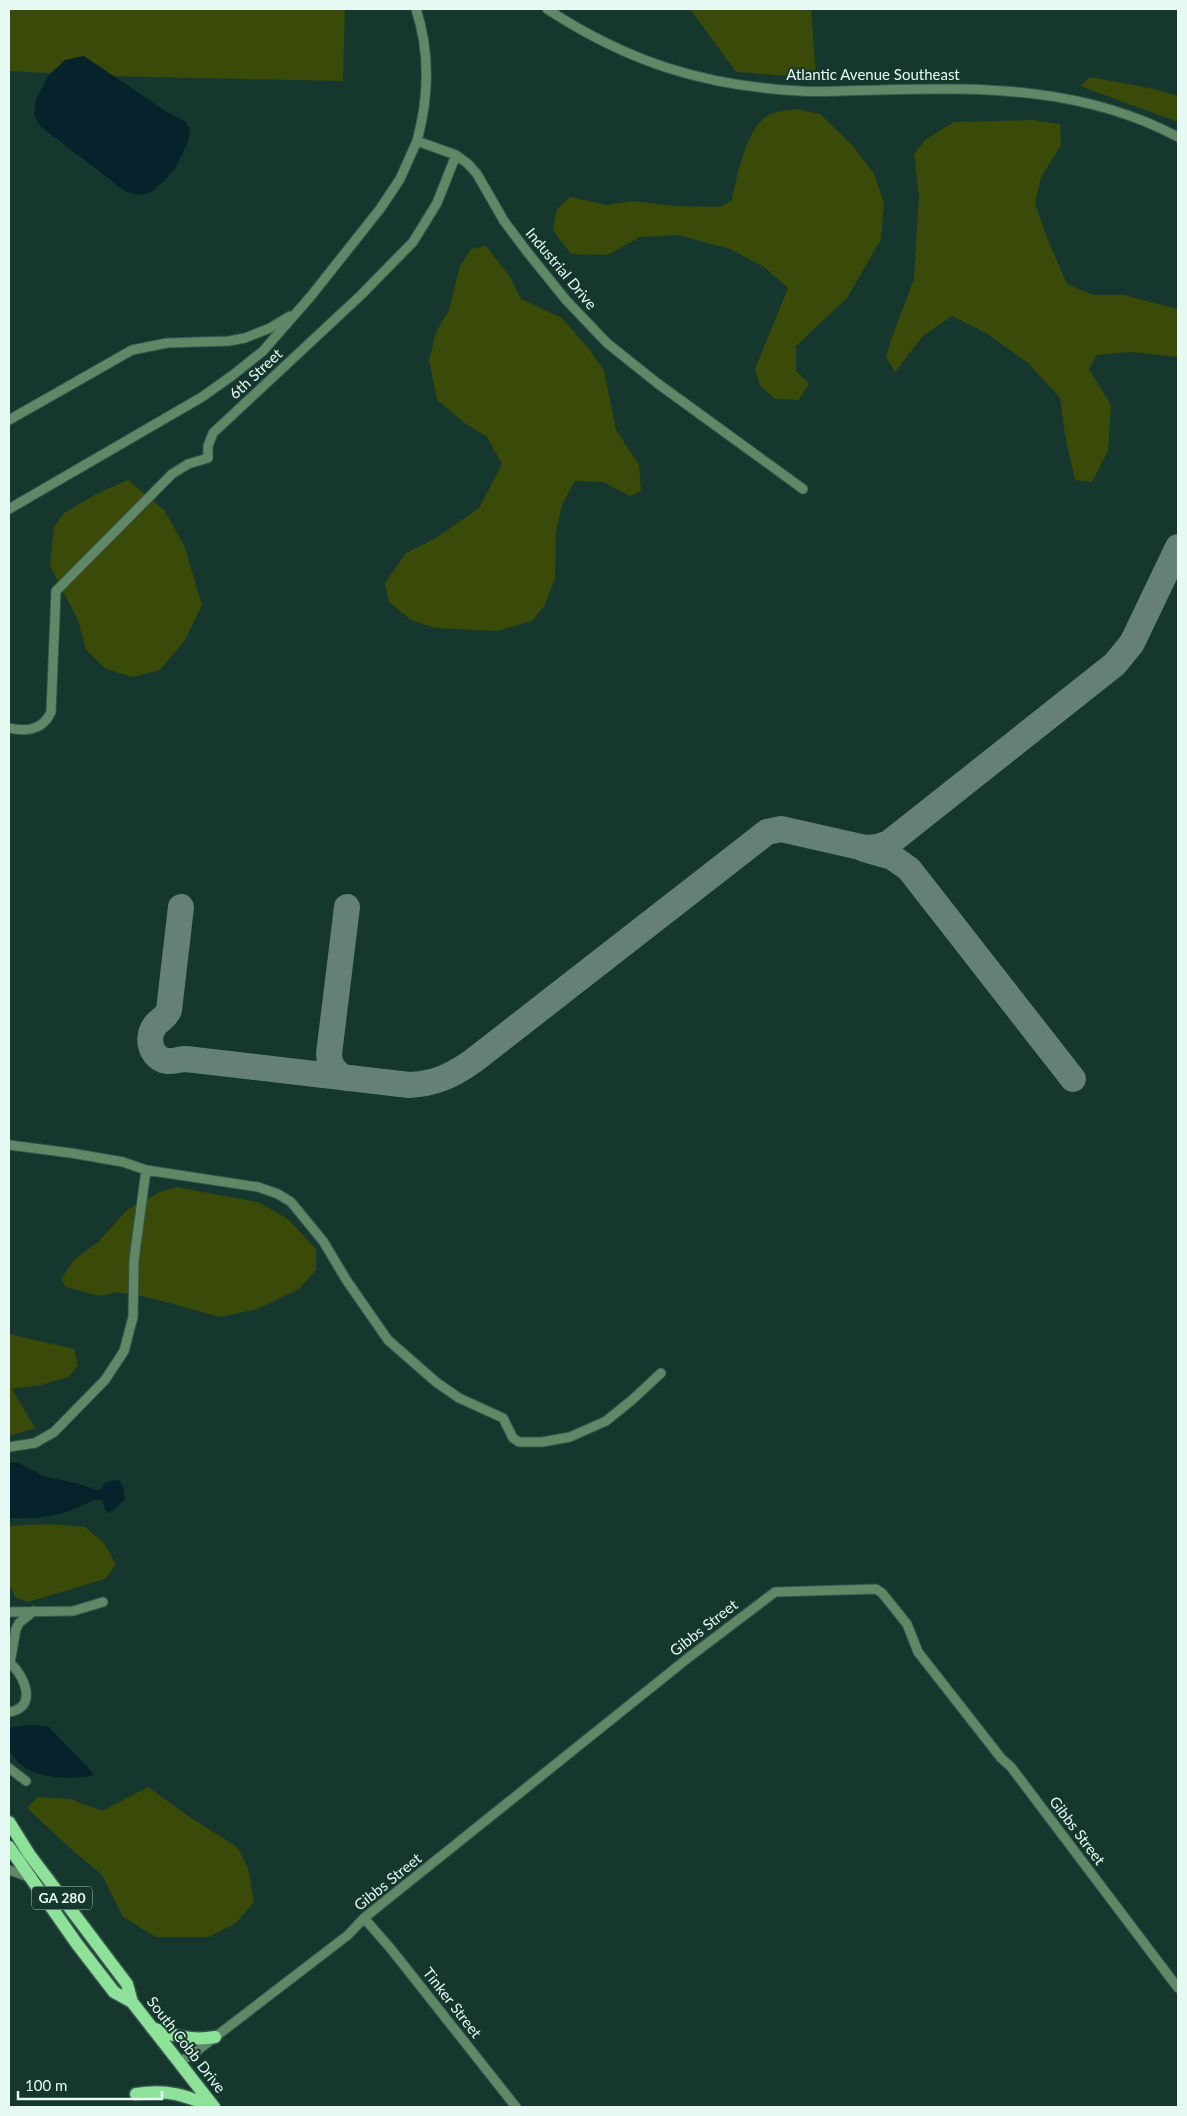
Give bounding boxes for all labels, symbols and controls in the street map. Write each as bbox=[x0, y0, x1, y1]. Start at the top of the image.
street label: Atlantic Avenue Southeast bbox=[786, 65, 960, 83]
street label: Industrial Drive bbox=[522, 224, 601, 313]
street label: 6th Street bbox=[225, 344, 286, 402]
street label: Gibbs Street bbox=[666, 1595, 741, 1659]
street label: Gibbs Street bbox=[1046, 1793, 1110, 1869]
street label: Gibbs Street bbox=[350, 1848, 425, 1914]
road number: GA 280 bbox=[32, 1886, 92, 1910]
street label: Tinker Street bbox=[420, 1964, 486, 2042]
street label: South Cobb Drive bbox=[144, 1993, 230, 2096]
scale bar bbox=[18, 2068, 161, 2100]
text: 100 m bbox=[25, 2076, 67, 2094]

